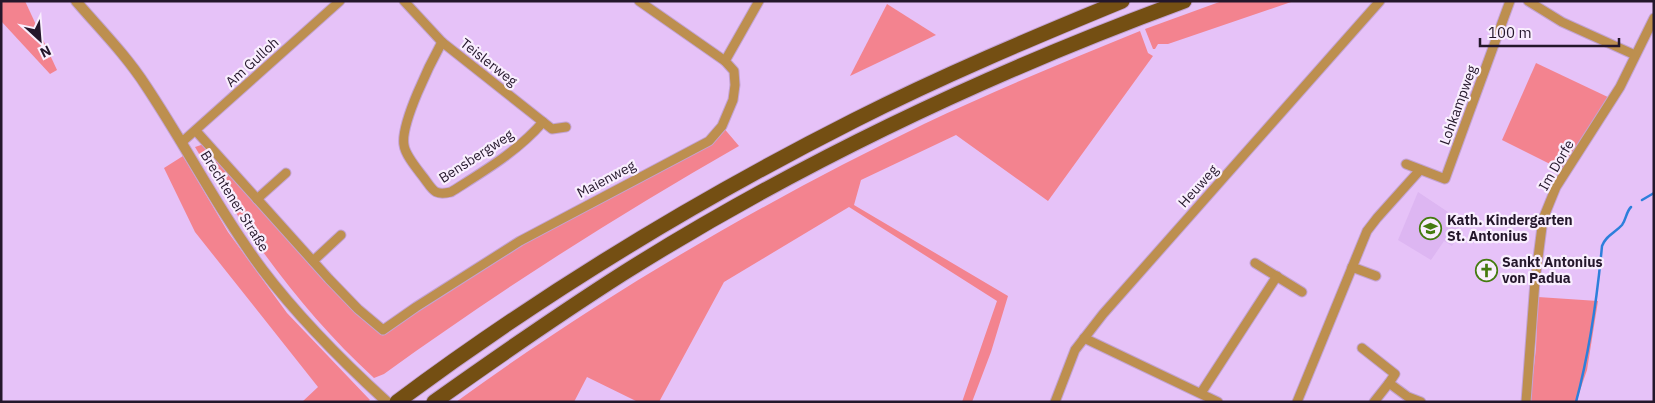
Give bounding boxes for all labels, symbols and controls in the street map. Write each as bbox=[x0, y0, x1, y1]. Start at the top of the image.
north arrow bbox=[15, 15, 65, 65]
scale bar bbox=[1480, 15, 1619, 47]
text: 100 m bbox=[1488, 23, 1532, 42]
street label: Am Gulloh bbox=[222, 33, 282, 91]
street label: Teislerweg bbox=[457, 34, 522, 90]
text: N bbox=[37, 41, 54, 62]
street label: Lohkampweg bbox=[1435, 62, 1481, 147]
street label: Bensbergweg bbox=[435, 125, 517, 187]
street label: Im Dorfe bbox=[1534, 136, 1578, 194]
street label: Brechtener Straße bbox=[197, 147, 273, 255]
street label: Maienweg bbox=[574, 156, 639, 202]
street label: Heuweg bbox=[1174, 160, 1222, 211]
place label: Kath. Kindergarten St. Antonius bbox=[1447, 211, 1573, 245]
school or university icon: Kath. Kindergarten St. Antonius bbox=[1419, 216, 1443, 240]
place label: Sankt Antonius von Padua bbox=[1502, 253, 1603, 287]
church icon: Sankt Antonius von Padua bbox=[1474, 258, 1498, 282]

